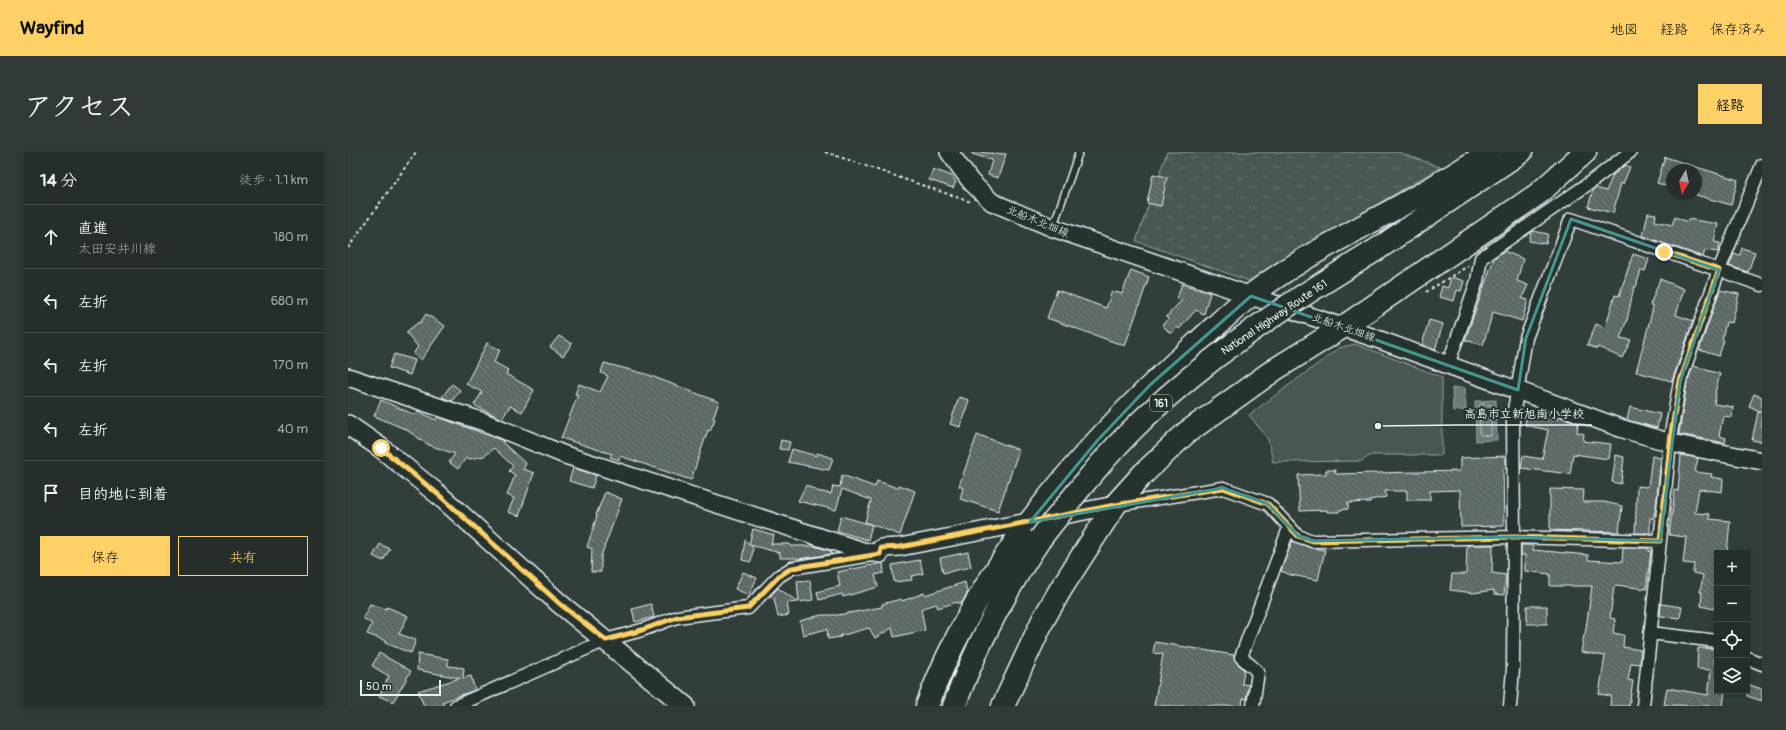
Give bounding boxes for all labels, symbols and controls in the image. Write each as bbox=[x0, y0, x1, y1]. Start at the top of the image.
text: Wayfind bbox=[20, 16, 84, 40]
text: 地図 bbox=[1610, 21, 1638, 38]
text: 経路 bbox=[1660, 21, 1688, 38]
text: 保存済み bbox=[1710, 21, 1766, 38]
button: 経路 bbox=[1698, 84, 1762, 124]
text: アクセス bbox=[24, 90, 134, 125]
north arrow bbox=[1666, 164, 1702, 200]
text: 14 分 bbox=[40, 170, 77, 191]
text: 徒歩 · 1.1 km bbox=[239, 172, 308, 188]
street label: 北船木北畑線 bbox=[1005, 203, 1071, 240]
text: 直進 bbox=[78, 219, 108, 238]
icon: ahead bbox=[40, 226, 62, 248]
text: 180 m bbox=[273, 229, 308, 245]
text: 太田安井川線 bbox=[78, 241, 156, 257]
route end bbox=[1655, 243, 1673, 261]
street label: National Highway Route 161 bbox=[1219, 277, 1330, 358]
icon: left bbox=[40, 290, 62, 312]
text: 左折 bbox=[78, 293, 108, 312]
text: 680 m bbox=[271, 293, 308, 309]
street label: 北船木北畑線 bbox=[1311, 311, 1377, 344]
icon: left bbox=[40, 354, 62, 376]
text: 左折 bbox=[78, 357, 108, 376]
text: 170 m bbox=[273, 357, 308, 373]
road number: 161 bbox=[1150, 395, 1172, 411]
callout: 高島市立新旭南小学校 bbox=[1456, 401, 1592, 425]
text: 高島市立新旭南小学校 bbox=[1464, 407, 1584, 422]
icon: left bbox=[40, 418, 62, 440]
text: 左折 bbox=[78, 421, 108, 440]
text: 40 m bbox=[277, 421, 308, 437]
route start bbox=[372, 439, 390, 457]
icon: arrive bbox=[40, 482, 62, 504]
text: 目的地に到着 bbox=[78, 485, 168, 504]
button: 保存 bbox=[40, 536, 170, 576]
button: 共有 bbox=[178, 536, 308, 576]
map controls bbox=[1714, 550, 1750, 694]
button: + bbox=[1714, 550, 1750, 586]
button: − bbox=[1714, 586, 1750, 622]
button: locate bbox=[1714, 622, 1750, 658]
button: layers bbox=[1714, 658, 1750, 694]
scale bar bbox=[360, 678, 441, 697]
text: 50 m bbox=[366, 680, 392, 693]

